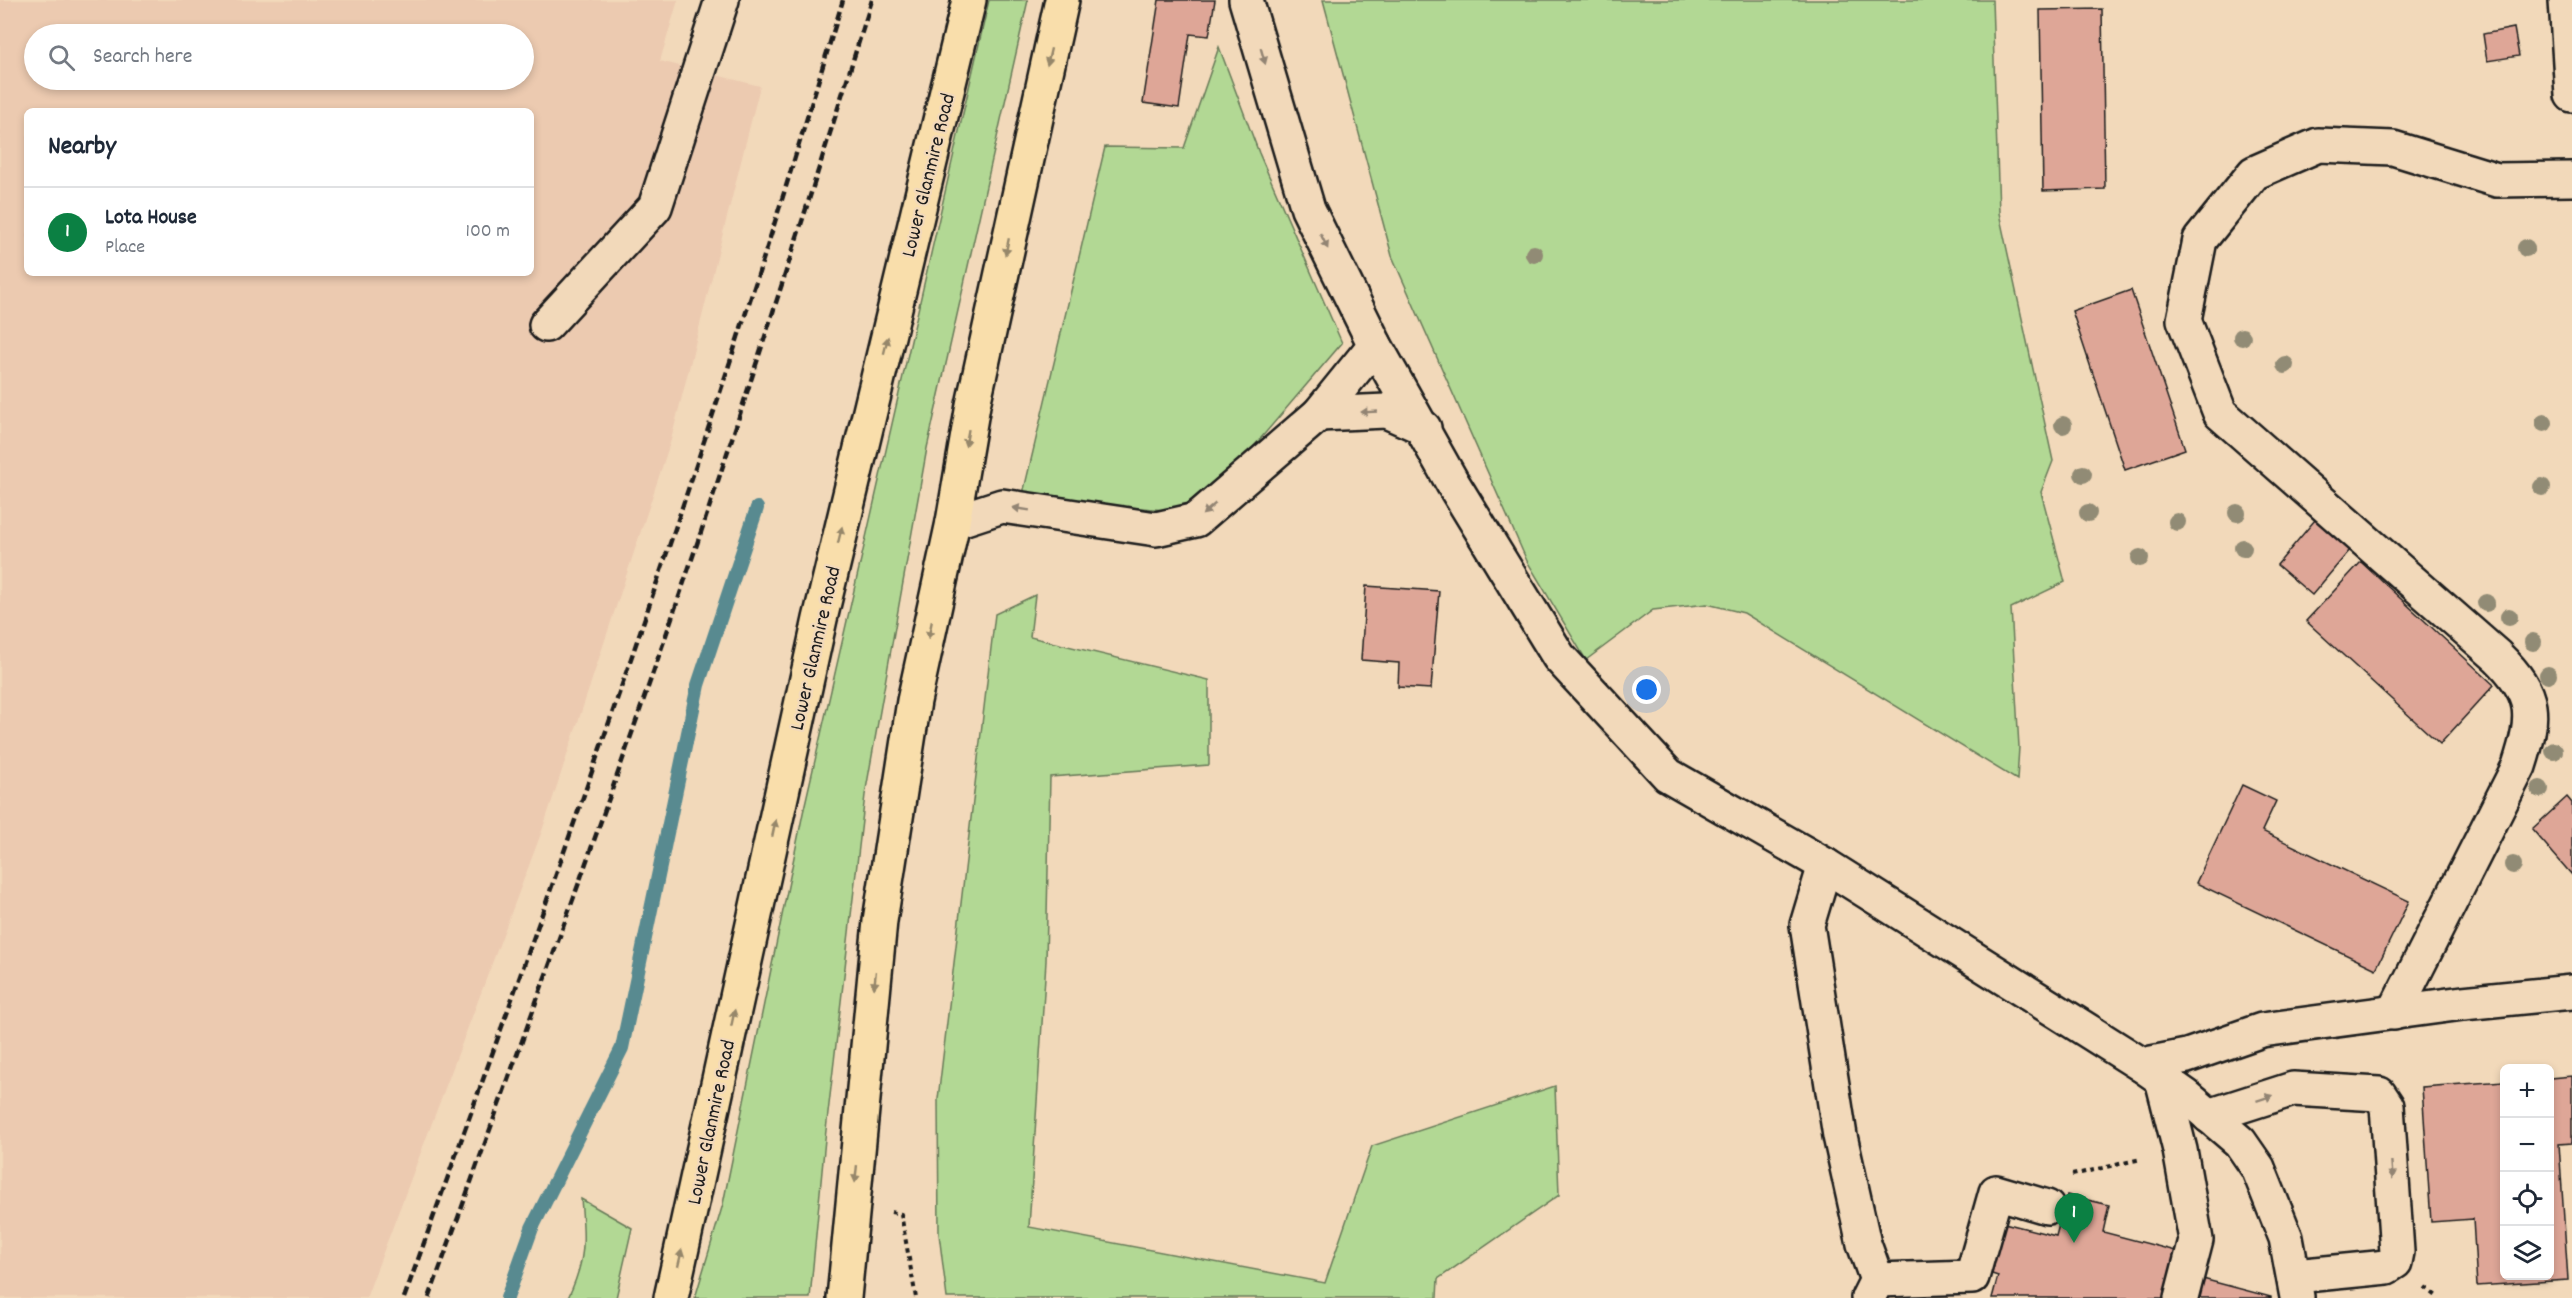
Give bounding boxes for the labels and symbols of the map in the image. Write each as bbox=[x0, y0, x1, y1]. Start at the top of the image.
one-way arrow bbox=[1259, 47, 1268, 65]
one-way arrow bbox=[1044, 48, 1054, 66]
street label: Lower Glanmire Road bbox=[895, 91, 965, 261]
one-way arrow bbox=[1319, 232, 1328, 249]
one-way arrow bbox=[1002, 238, 1011, 257]
one-way arrow bbox=[881, 336, 891, 354]
one-way arrow bbox=[1360, 407, 1379, 416]
one-way arrow bbox=[962, 429, 971, 448]
one-way arrow bbox=[1201, 502, 1217, 515]
one-way arrow bbox=[1011, 504, 1030, 513]
one-way arrow bbox=[836, 526, 846, 544]
street label: Lower Glanmire Road bbox=[783, 564, 850, 734]
one-way arrow bbox=[925, 620, 934, 639]
your location bbox=[1632, 675, 1661, 704]
one-way arrow bbox=[770, 818, 780, 837]
one-way arrow bbox=[870, 970, 880, 989]
one-way arrow bbox=[728, 1009, 738, 1027]
street label: Lower Glanmire Road bbox=[681, 1037, 745, 1208]
one-way arrow bbox=[2256, 1093, 2274, 1102]
one-way arrow bbox=[2387, 1161, 2396, 1180]
one-way arrow bbox=[851, 1164, 861, 1183]
pin: 1 bbox=[2054, 1194, 2094, 1243]
one-way arrow bbox=[676, 1249, 685, 1268]

